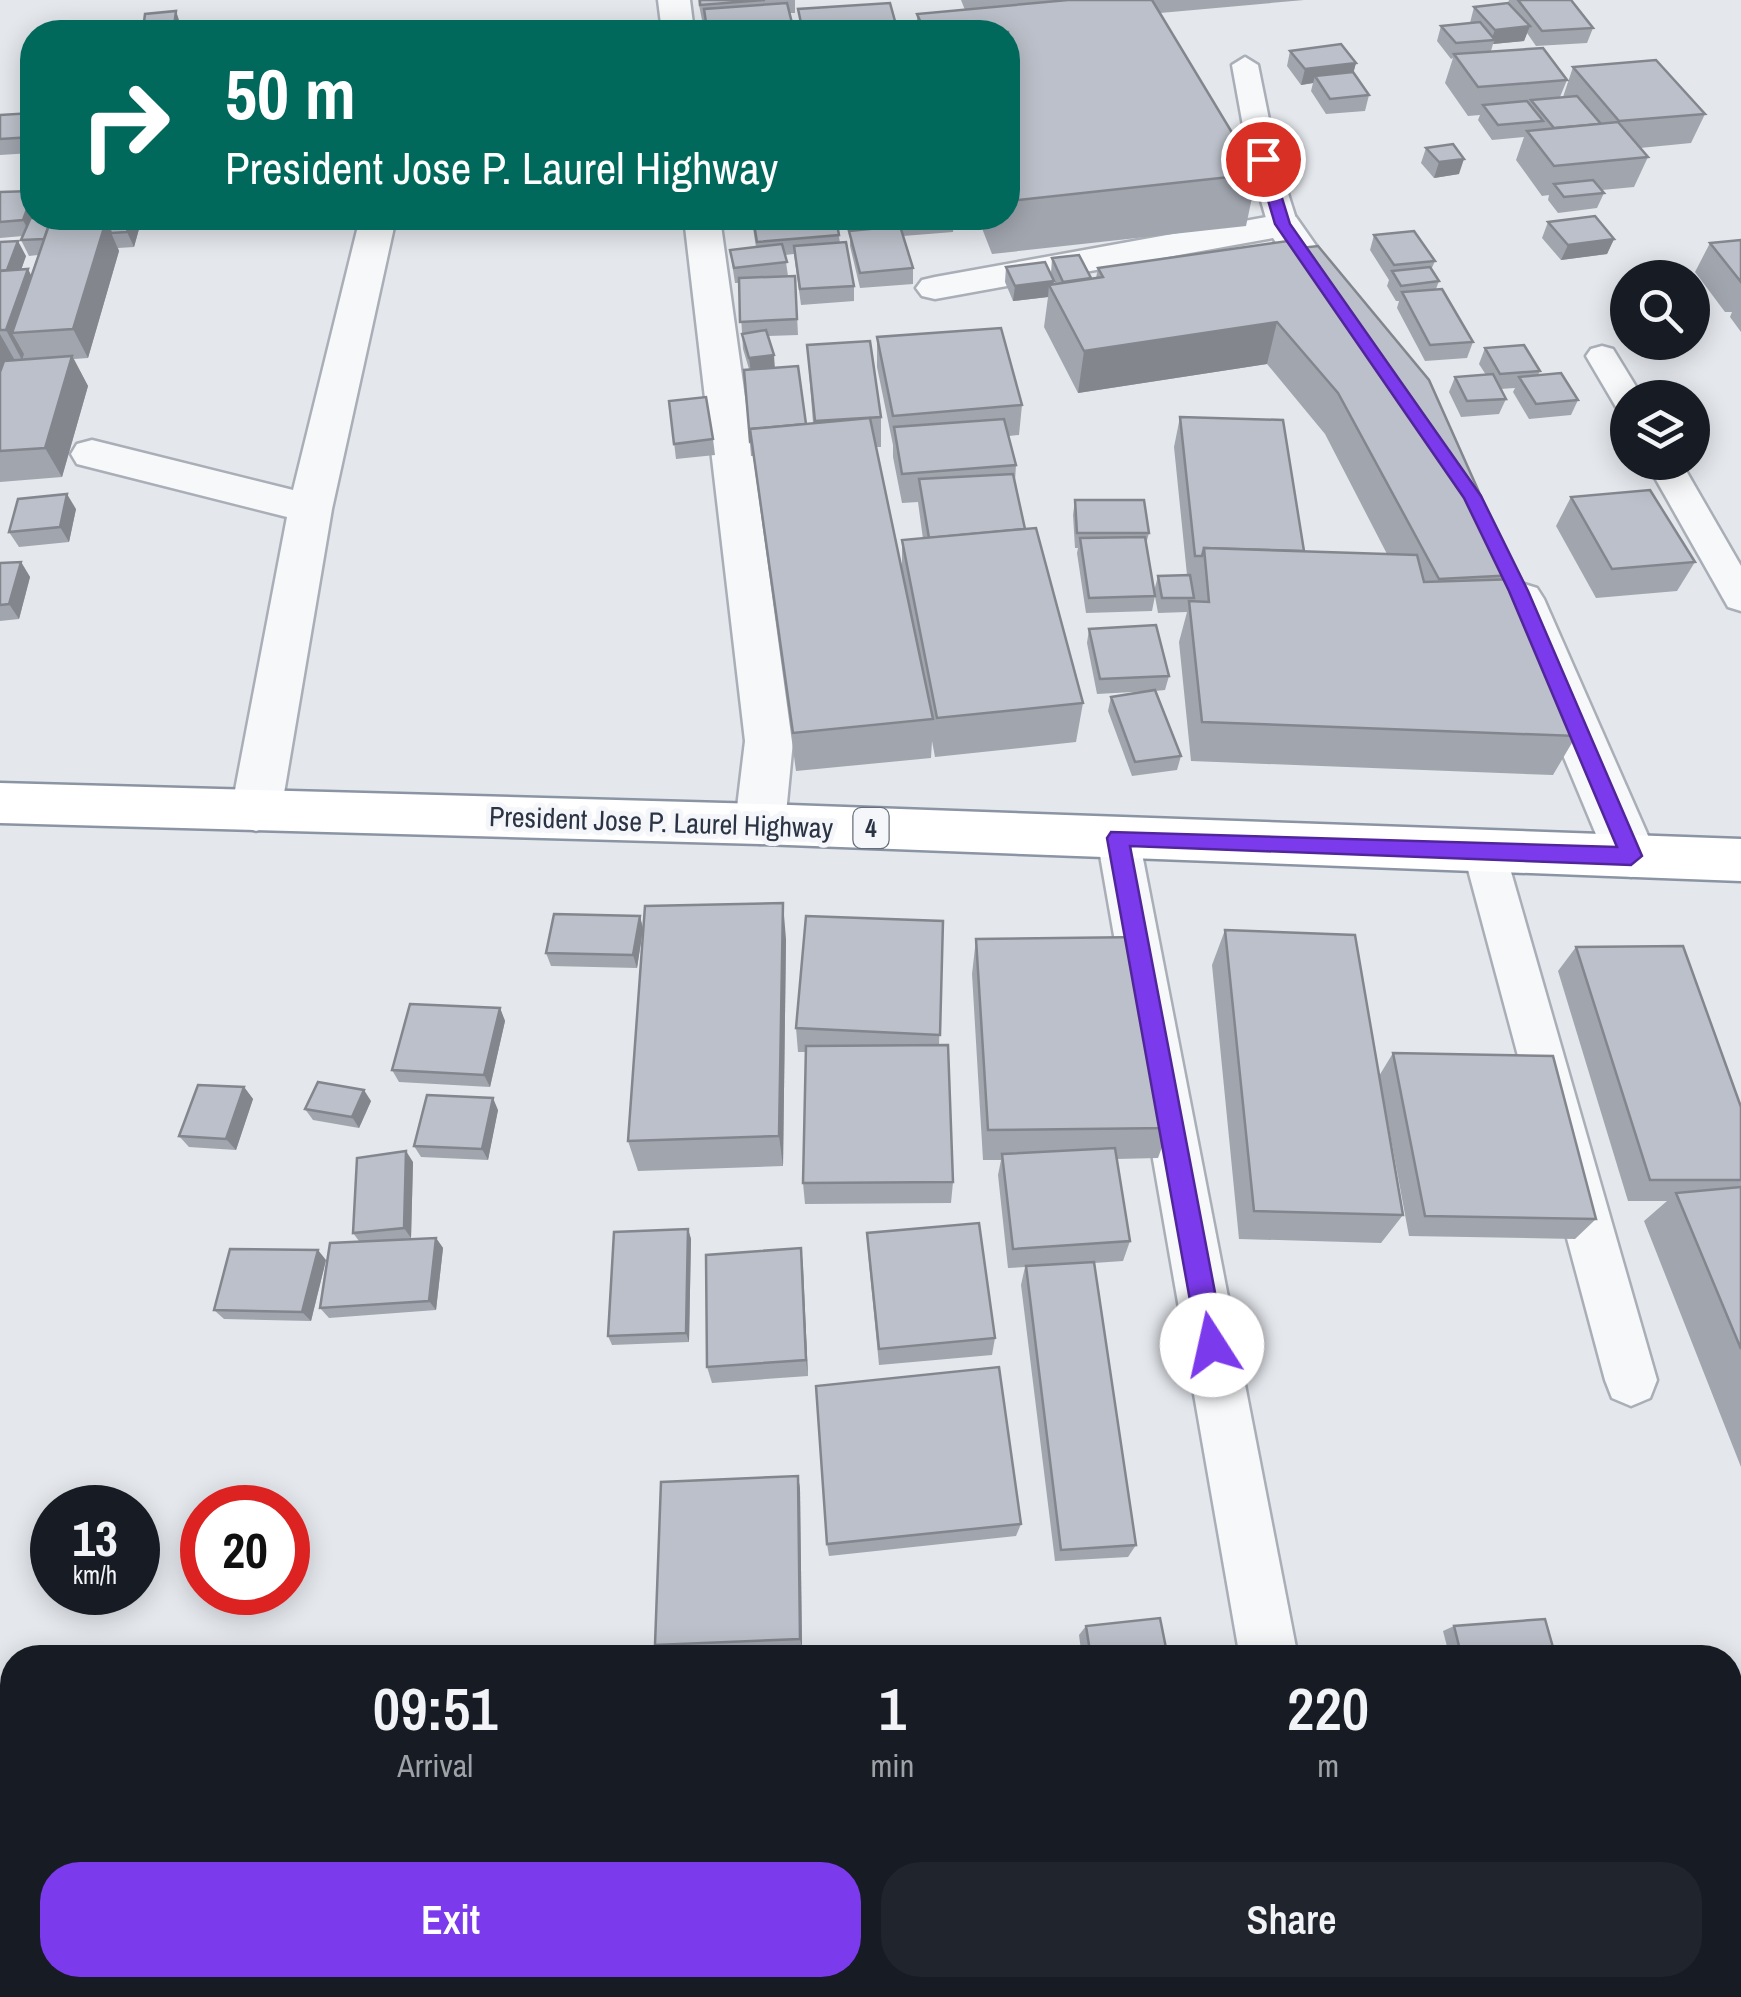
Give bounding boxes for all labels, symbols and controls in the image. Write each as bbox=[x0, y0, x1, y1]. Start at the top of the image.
text: 50 m bbox=[225, 47, 356, 141]
icon: right bbox=[60, 60, 190, 190]
pin bbox=[1221, 117, 1306, 202]
icon: arrive bbox=[1236, 132, 1291, 187]
text: President Jose P. Laurel Highway bbox=[225, 137, 778, 198]
map controls bbox=[1610, 260, 1710, 480]
button: search bbox=[1610, 260, 1710, 360]
button: layers bbox=[1610, 380, 1710, 480]
street label: President Jose P. Laurel Highway bbox=[488, 797, 834, 847]
road number: 4 bbox=[854, 808, 888, 848]
position arrow bbox=[1160, 1293, 1264, 1397]
speed limit sign: 20 bbox=[180, 1485, 310, 1615]
text: 13 bbox=[72, 1504, 118, 1572]
text: km/h bbox=[73, 1558, 117, 1592]
text: 09:51 bbox=[373, 1668, 498, 1749]
text: 1 bbox=[879, 1668, 906, 1749]
text: 220 bbox=[1287, 1668, 1369, 1749]
text: Arrival bbox=[397, 1744, 473, 1787]
text: min bbox=[871, 1744, 914, 1787]
text: m bbox=[1317, 1744, 1339, 1787]
button: Exit bbox=[40, 1862, 861, 1977]
button: Share bbox=[881, 1862, 1702, 1977]

